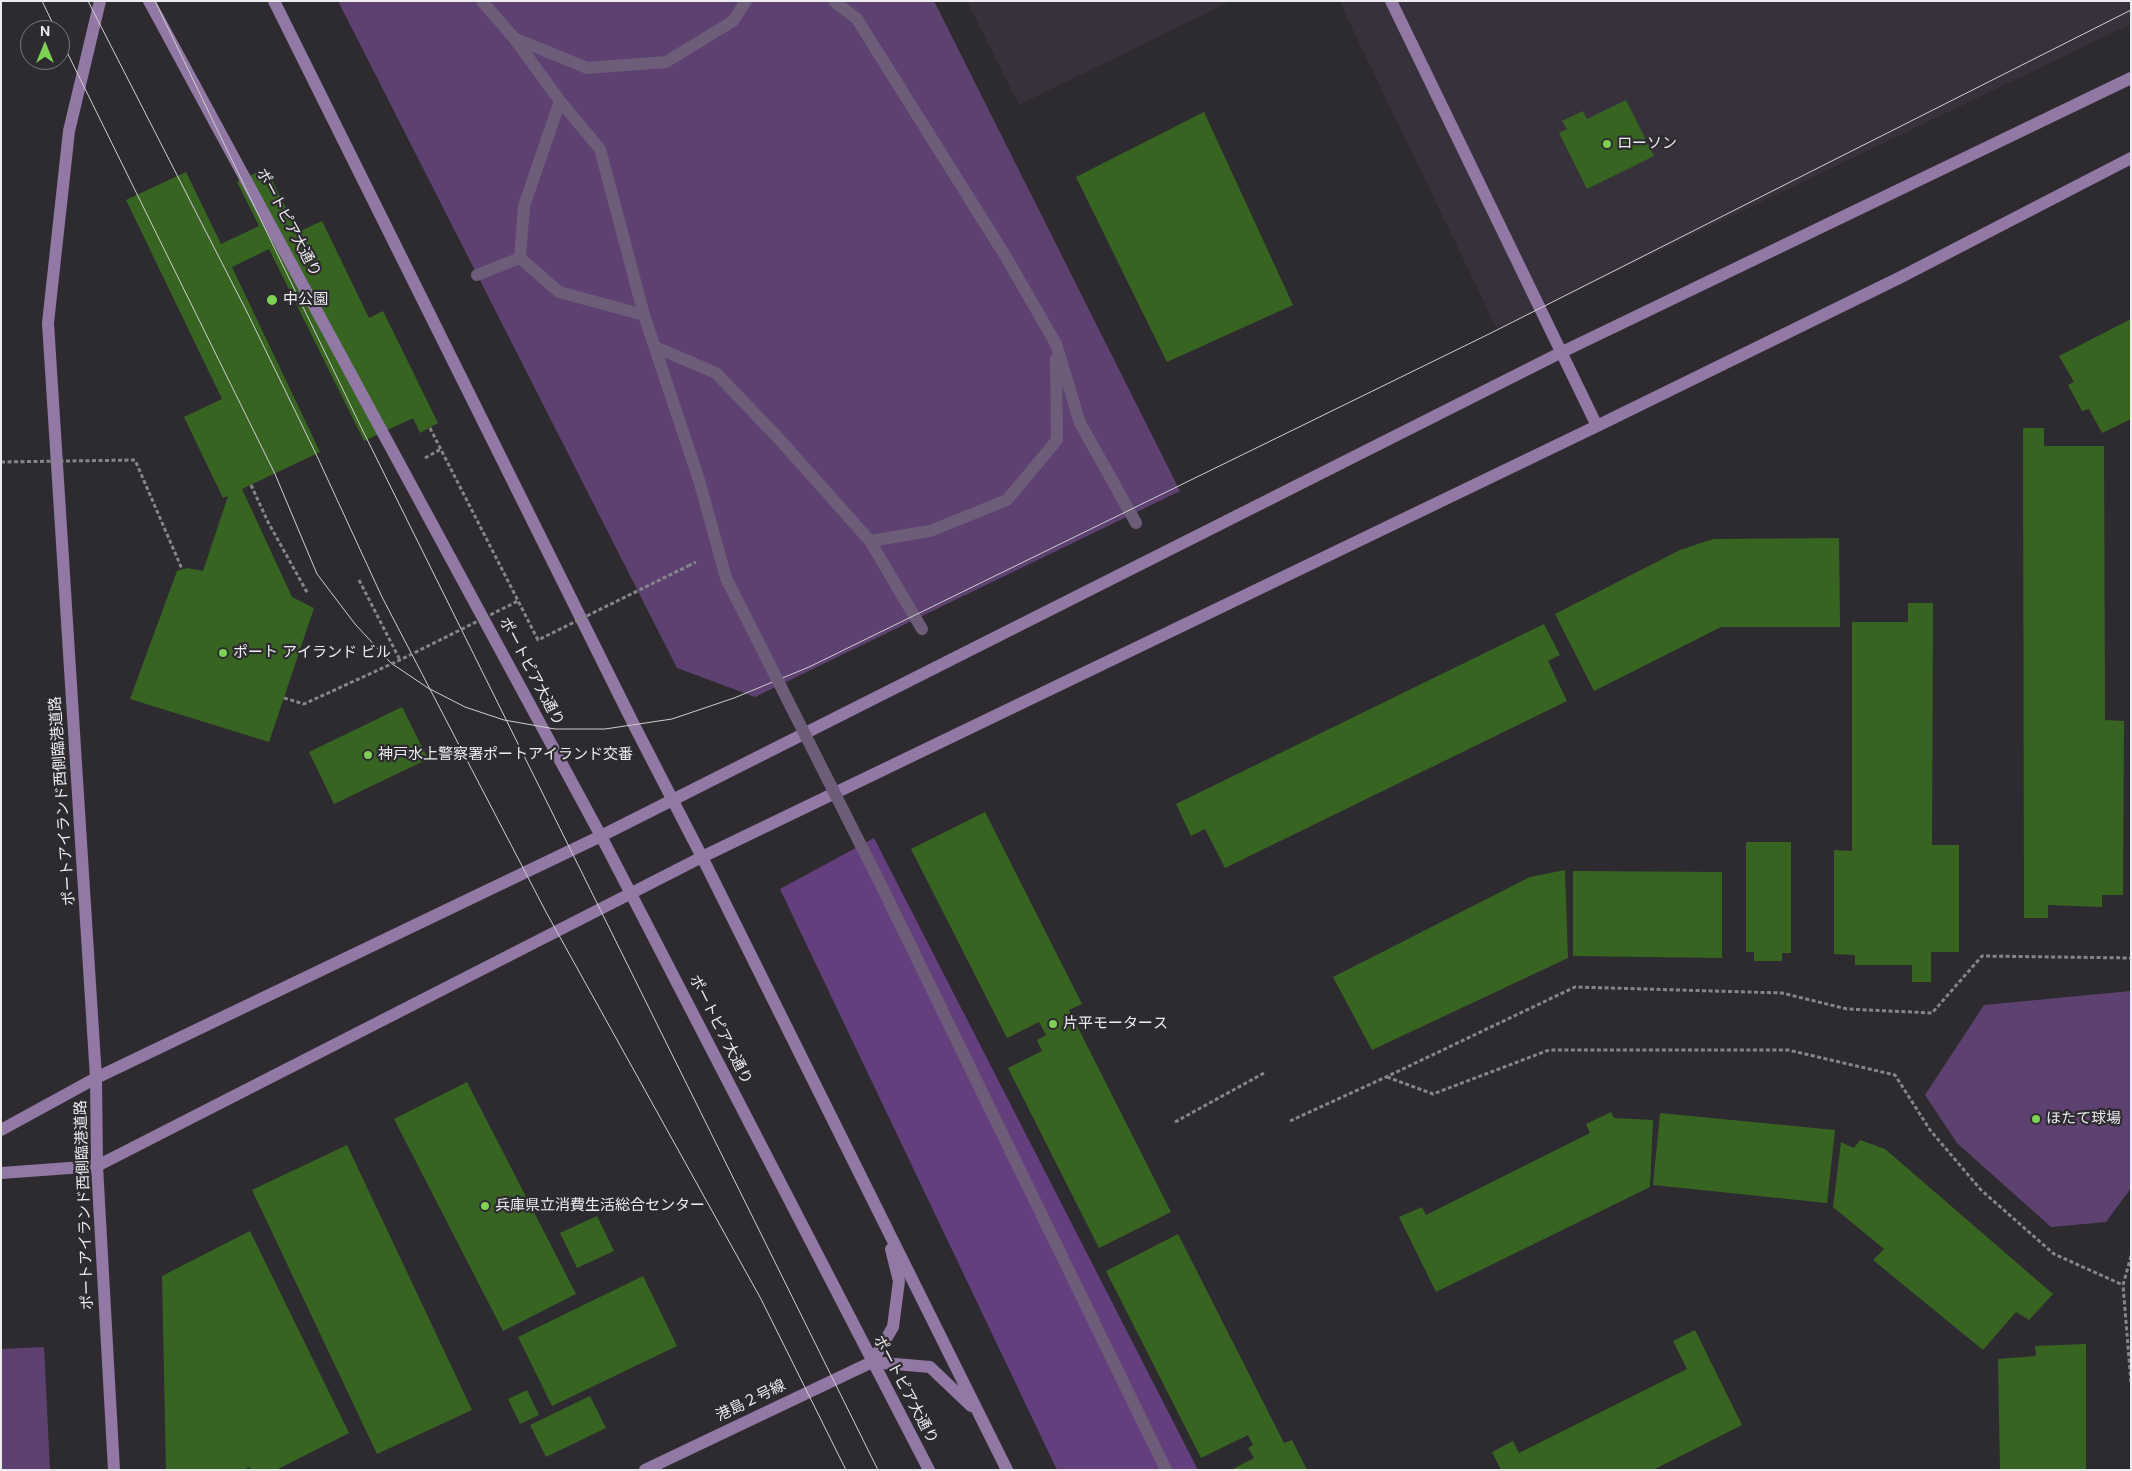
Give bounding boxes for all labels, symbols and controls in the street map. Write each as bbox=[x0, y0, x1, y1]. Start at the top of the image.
north arrow bbox=[20, 20, 70, 70]
text: N bbox=[40, 22, 50, 40]
place label: ローソン bbox=[1617, 135, 1677, 153]
marker: ローソン bbox=[1601, 138, 1613, 150]
street label: ポートピア大通り bbox=[252, 166, 324, 280]
place label: 中公園 bbox=[283, 291, 328, 309]
marker: 中公園 bbox=[265, 293, 279, 307]
street label: ポートピア大通り bbox=[495, 615, 567, 729]
place label: ポート アイランド ビル bbox=[233, 644, 391, 662]
marker: ポート アイランド ビル bbox=[217, 647, 229, 659]
street label: ポートアイランド西側臨港道路 bbox=[47, 696, 79, 906]
place label: 神戸水上警察署ポートアイランド交番 bbox=[378, 746, 633, 764]
marker: 神戸水上警察署ポートアイランド交番 bbox=[362, 749, 374, 761]
street label: ポートピア大通り bbox=[685, 972, 755, 1088]
place label: 片平モータース bbox=[1063, 1015, 1168, 1033]
marker: 片平モータース bbox=[1047, 1018, 1059, 1030]
street label: ポートアイランド西側臨港道路 bbox=[72, 1100, 98, 1310]
place label: ほたて球場 bbox=[2046, 1110, 2121, 1128]
marker: ほたて球場 bbox=[2030, 1113, 2042, 1125]
place label: 兵庫県立消費生活総合センター bbox=[495, 1197, 705, 1215]
marker: 兵庫県立消費生活総合センター bbox=[479, 1200, 491, 1212]
street label: ポートピア大通り bbox=[869, 1333, 941, 1447]
street label: 港島２号線 bbox=[713, 1376, 789, 1426]

